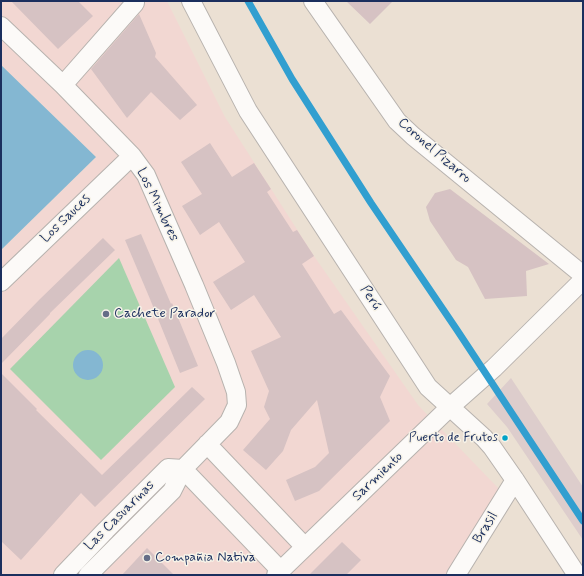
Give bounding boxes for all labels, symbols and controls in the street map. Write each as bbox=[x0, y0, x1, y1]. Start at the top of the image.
street label: Coronel Pizarro bbox=[394, 115, 474, 187]
street label: Los Mimbres bbox=[132, 166, 182, 244]
street label: Los Sauces bbox=[38, 191, 94, 247]
street label: Perú bbox=[356, 282, 384, 314]
place label: Cachete Parador bbox=[114, 306, 215, 322]
marker: Cachete Parador bbox=[101, 309, 111, 319]
place label: Puerto de Frutos bbox=[409, 430, 498, 446]
marker: Puerto de Frutos bbox=[500, 433, 510, 443]
street label: Sarmiento bbox=[349, 449, 407, 505]
street label: Las Casuarinas bbox=[81, 477, 159, 555]
street label: Brasil bbox=[470, 509, 502, 547]
place label: Compañia Nativa bbox=[155, 550, 256, 566]
marker: Compañia Nativa bbox=[142, 553, 152, 563]

